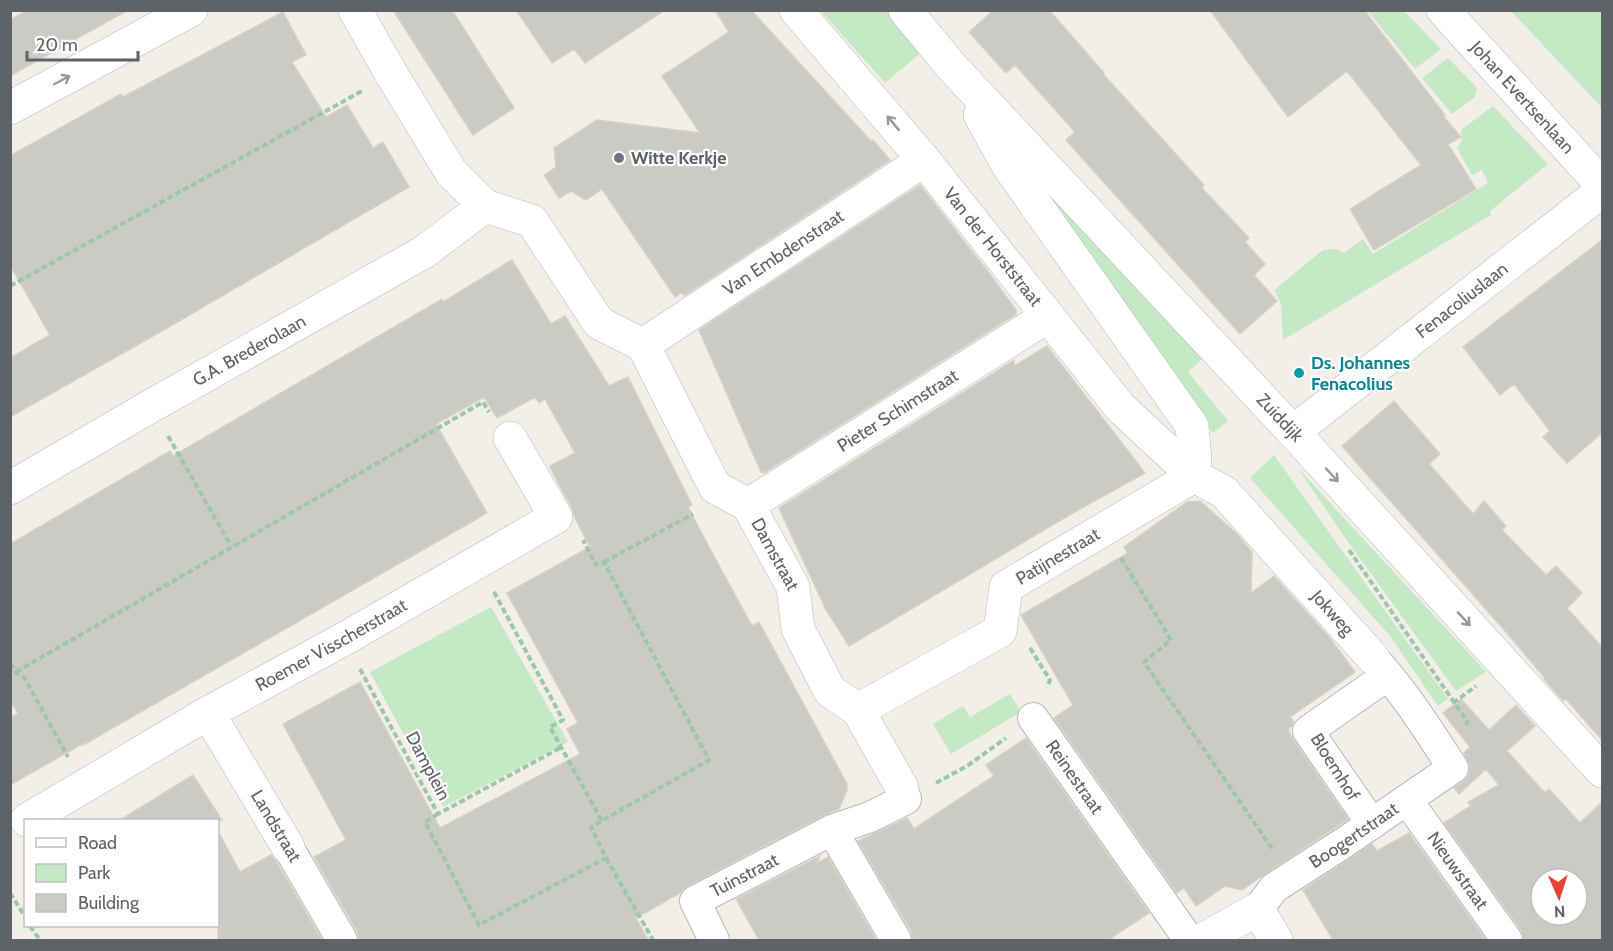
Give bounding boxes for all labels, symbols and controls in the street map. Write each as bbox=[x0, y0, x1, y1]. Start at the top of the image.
scale bar bbox=[27, 24, 138, 62]
text: 20 m bbox=[36, 34, 78, 56]
street label: Johan Evertsenlaan bbox=[1465, 36, 1579, 158]
one-way arrow bbox=[53, 74, 70, 86]
one-way arrow bbox=[886, 115, 899, 131]
place label: Witte Kerkje bbox=[631, 147, 726, 169]
marker: Witte Kerkje bbox=[612, 151, 626, 165]
street label: Van der Horststraat bbox=[939, 183, 1047, 311]
street label: Van Embdenstraat bbox=[719, 205, 848, 300]
street label: Fenacoliuslaan bbox=[1411, 258, 1512, 343]
street label: G.A. Brederolaan bbox=[189, 310, 310, 391]
place label: Ds. Johannes Fenacolius bbox=[1311, 352, 1411, 395]
street label: Pieter Schimstraat bbox=[833, 364, 962, 457]
marker: Ds. Johannes Fenacolius bbox=[1292, 366, 1306, 380]
street label: Zuiddijk bbox=[1252, 389, 1309, 447]
one-way arrow bbox=[1325, 468, 1339, 483]
street label: Damstraat bbox=[746, 514, 804, 595]
street label: Patijnestraat bbox=[1012, 523, 1104, 590]
street label: Jokweg bbox=[1306, 585, 1359, 641]
street label: Roemer Visscherstraat bbox=[252, 594, 411, 696]
one-way arrow bbox=[1457, 611, 1471, 626]
street label: Damplein bbox=[401, 728, 455, 804]
street label: Bloemhof bbox=[1306, 729, 1364, 805]
street label: Reinestraat bbox=[1041, 736, 1108, 818]
street label: Landstraat bbox=[246, 786, 306, 866]
street label: Boogertstraat bbox=[1305, 798, 1403, 873]
legend bbox=[24, 819, 219, 927]
street label: Nieuwstraat bbox=[1422, 828, 1493, 914]
text: Road bbox=[78, 832, 117, 854]
street label: Tuinstraat bbox=[707, 849, 782, 902]
text: Park bbox=[78, 862, 111, 884]
north arrow bbox=[1529, 867, 1589, 927]
text: Building bbox=[78, 892, 140, 914]
text: N bbox=[1554, 902, 1566, 921]

